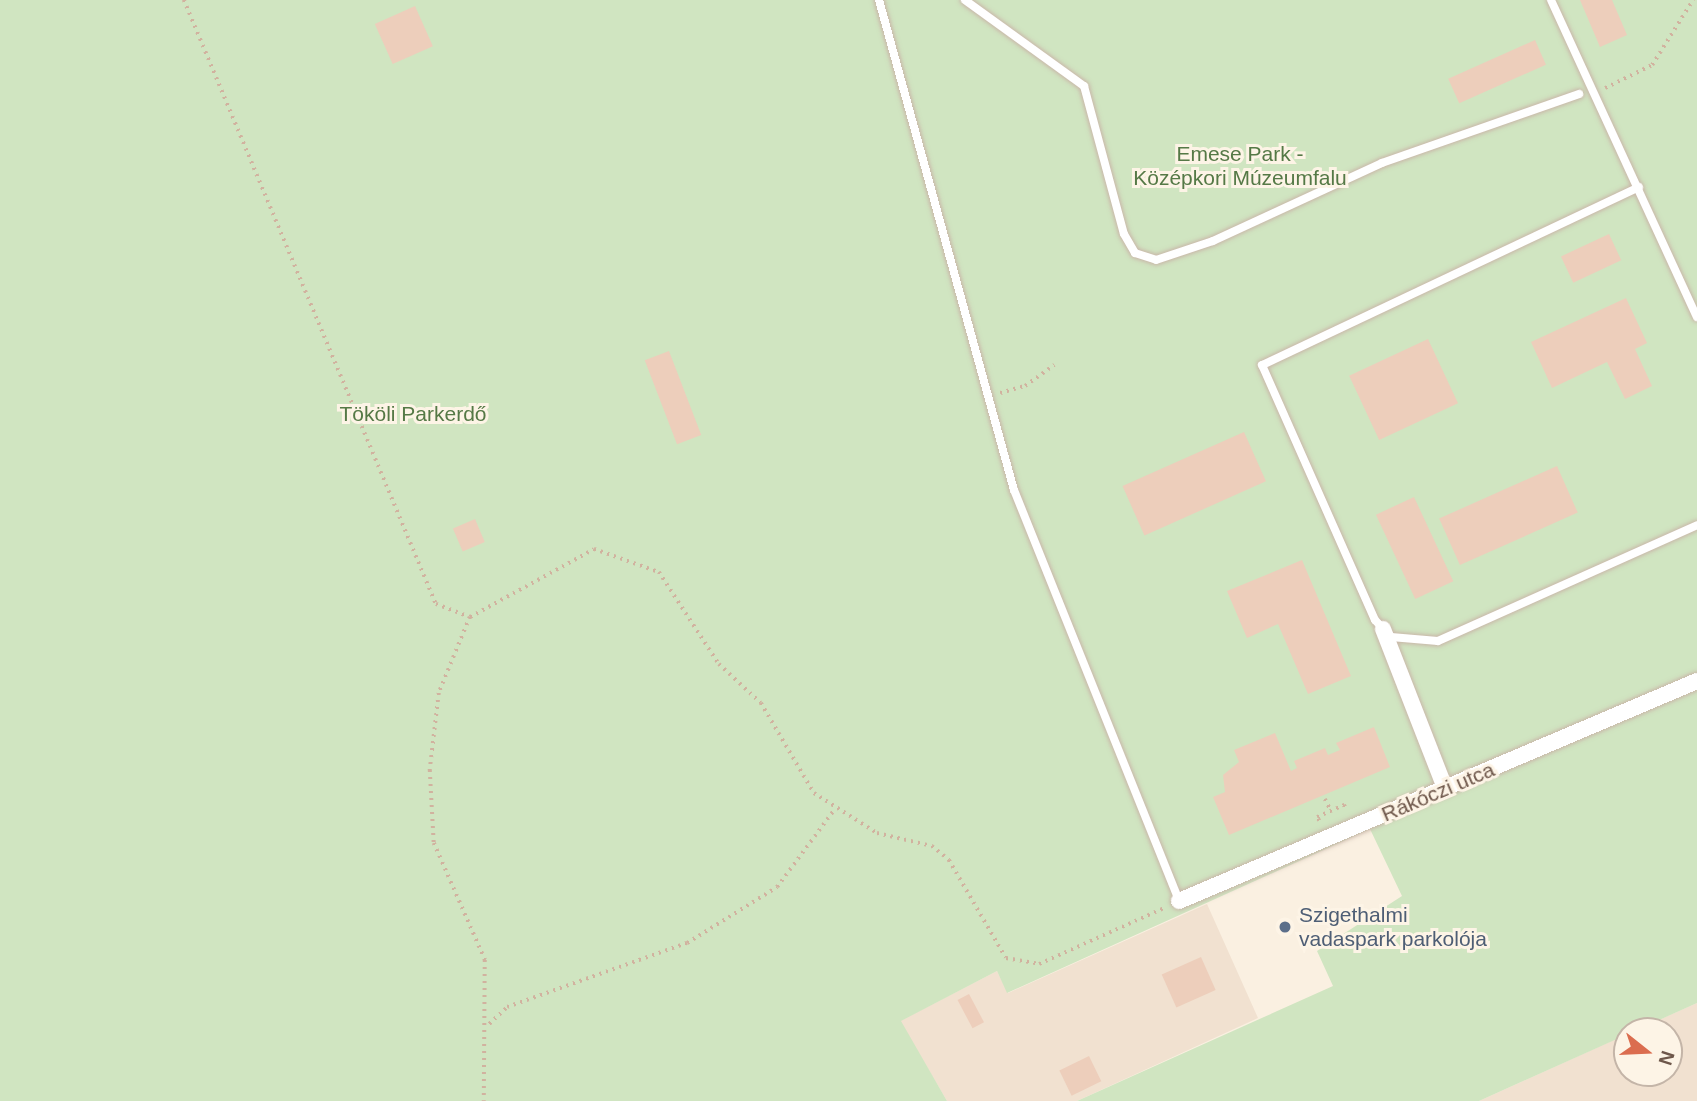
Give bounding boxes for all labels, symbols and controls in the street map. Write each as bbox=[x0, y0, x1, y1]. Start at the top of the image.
park label: Emese Park - Középkori Múzeumfalu bbox=[1133, 141, 1347, 191]
park label: Tököli Parkerdő bbox=[339, 401, 487, 427]
street label: Rákóczi utca bbox=[1378, 757, 1498, 827]
place label: Szigethalmi vadaspark parkolója bbox=[1299, 902, 1487, 952]
marker: Szigethalmi vadaspark parkolója bbox=[1277, 919, 1293, 935]
north arrow bbox=[1613, 1017, 1683, 1087]
text: N bbox=[1654, 1048, 1679, 1068]

